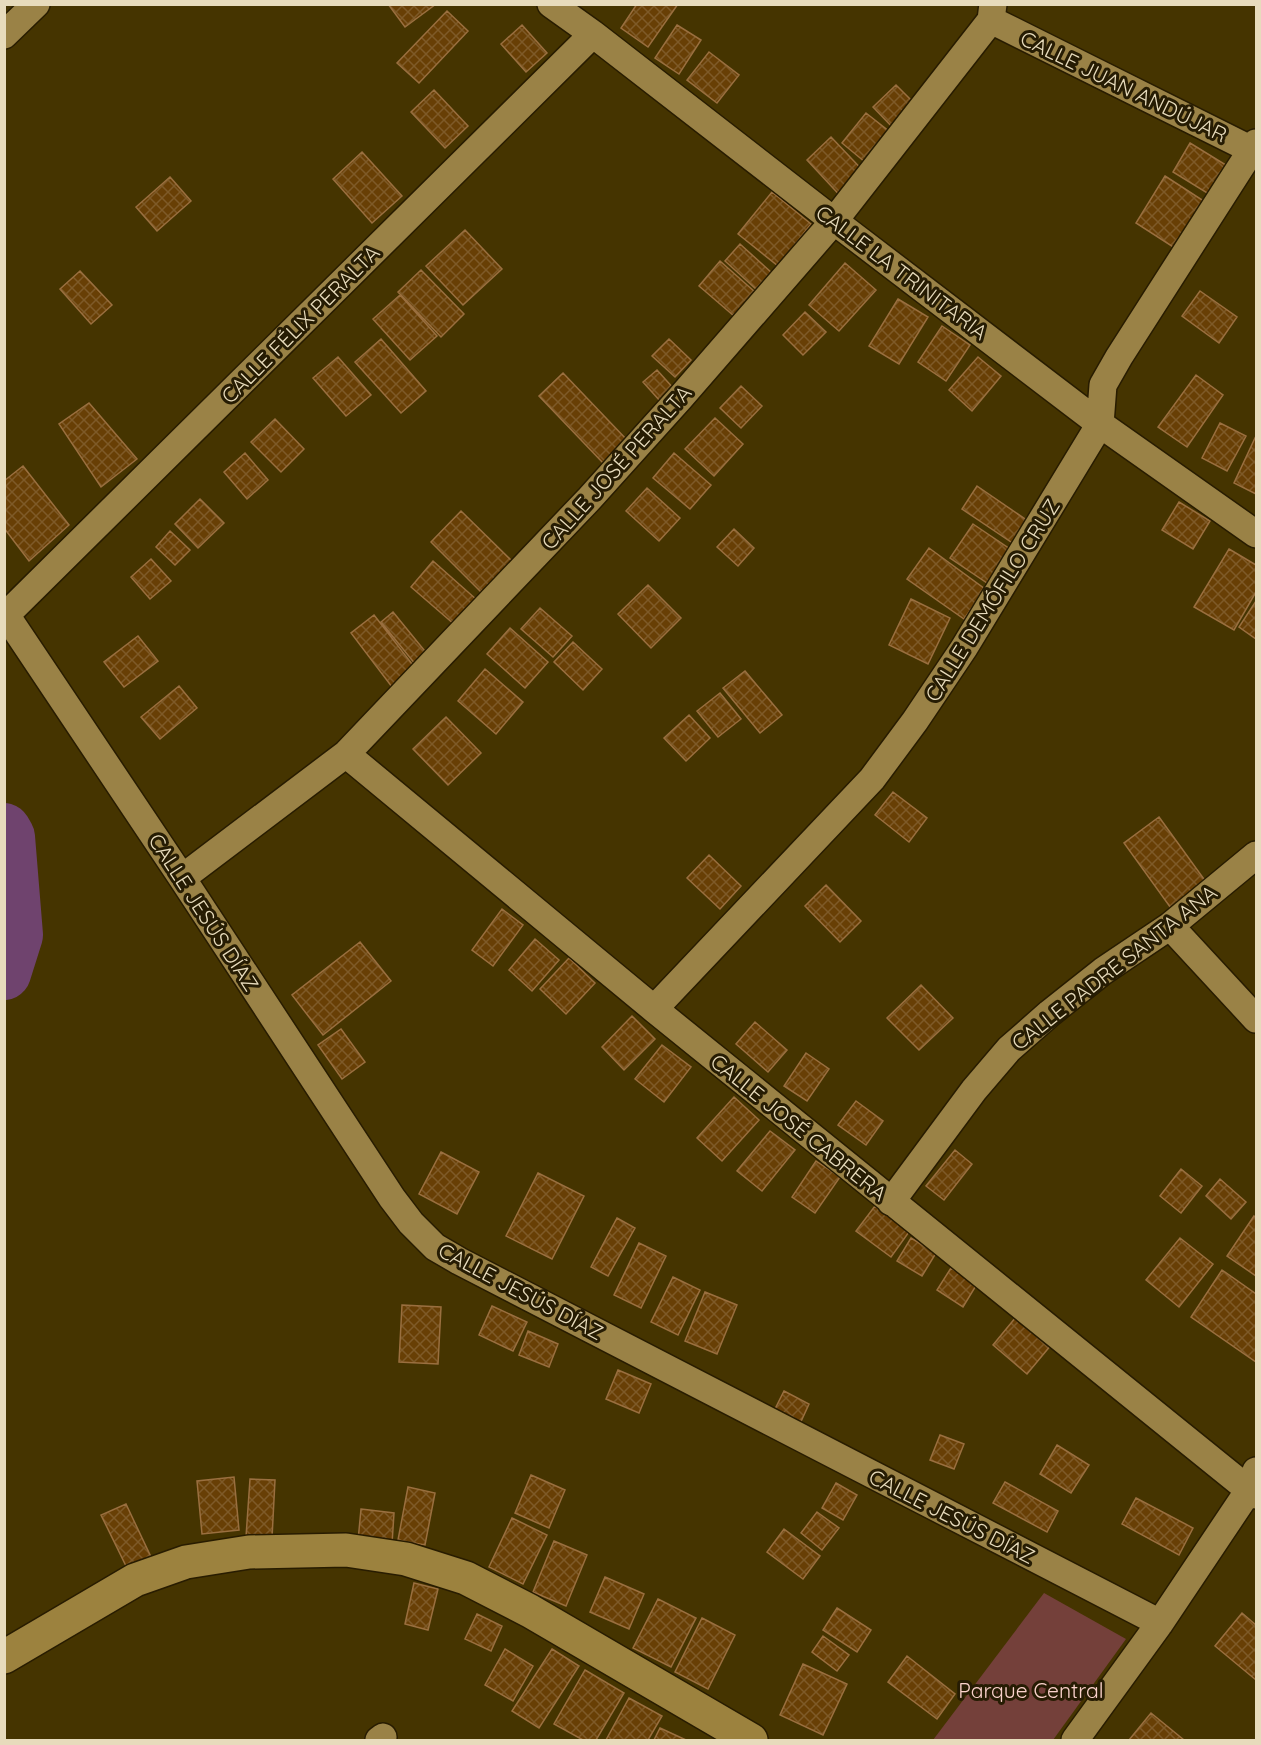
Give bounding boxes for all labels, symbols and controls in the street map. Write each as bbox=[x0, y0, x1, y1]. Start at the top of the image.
street label: CALLE JUAN ANDÚJAR bbox=[1016, 25, 1232, 147]
street label: CALLE LA TRINITARIA bbox=[811, 199, 993, 345]
street label: CALLE FÉLIX PERALTA bbox=[215, 239, 385, 409]
street label: CALLE JOSÉ PERALTA bbox=[535, 379, 697, 555]
street label: CALLE DEMÓFILO CRUZ bbox=[919, 494, 1065, 706]
street label: CALLE JESÚS DÍAZ bbox=[143, 828, 265, 996]
street label: CALLE PADRE SANTA ANA bbox=[1006, 879, 1222, 1055]
street label: CALLE JOSÉ CABRERA bbox=[706, 1048, 892, 1206]
street label: CALLE JESÚS DÍAZ bbox=[434, 1237, 608, 1345]
street label: CALLE JESÚS DÍAZ bbox=[865, 1463, 1039, 1569]
park label: Parque Central bbox=[958, 1677, 1104, 1703]

